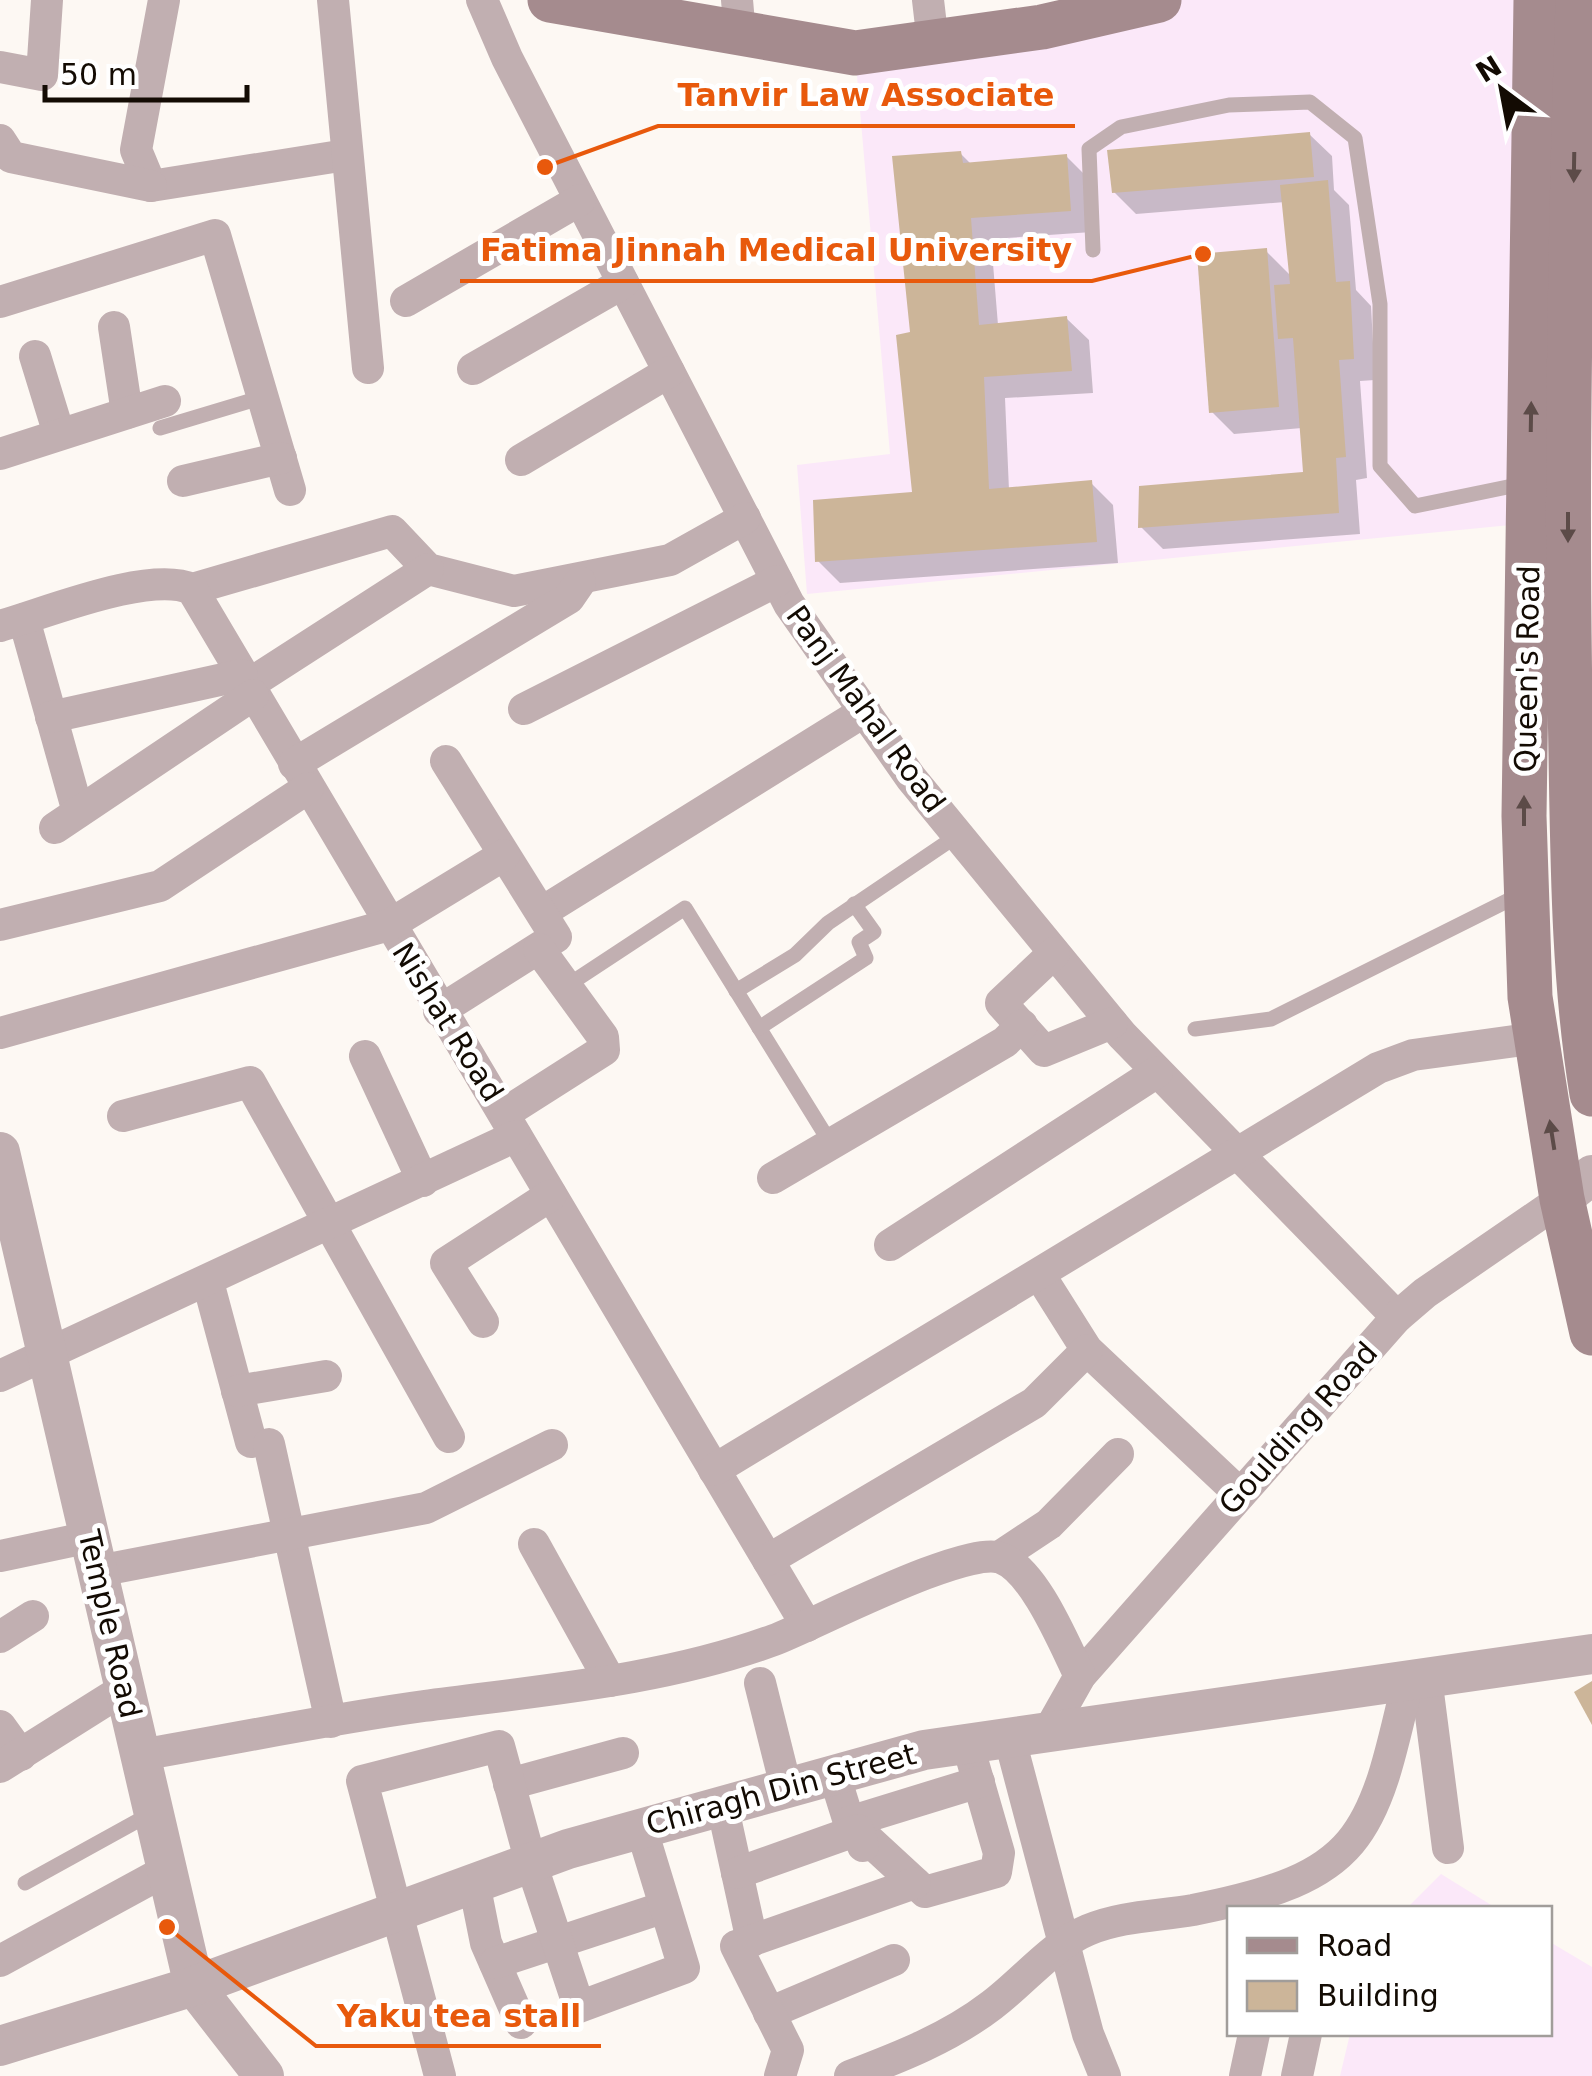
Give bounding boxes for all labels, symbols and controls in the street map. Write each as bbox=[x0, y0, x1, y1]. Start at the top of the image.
scale bar bbox=[45, 40, 248, 102]
north arrow bbox=[1452, 40, 1552, 140]
text: N bbox=[1470, 49, 1508, 89]
text: 50 m bbox=[60, 57, 137, 92]
callout: Tanvir Law Associate bbox=[658, 64, 1075, 126]
text: Tanvir Law Associate bbox=[678, 76, 1054, 114]
one-way arrow bbox=[1565, 152, 1581, 184]
callout: Fatima Jinnah Medical University bbox=[460, 219, 1092, 281]
text: Fatima Jinnah Medical University bbox=[480, 231, 1072, 269]
one-way arrow bbox=[1524, 400, 1540, 432]
one-way arrow bbox=[1561, 512, 1577, 544]
street label: Queen's Road bbox=[1508, 565, 1546, 773]
street label: Panj Mahal Road bbox=[779, 599, 953, 819]
one-way arrow bbox=[1516, 795, 1532, 827]
street label: Nishat Road bbox=[385, 936, 511, 1108]
one-way arrow bbox=[1544, 1118, 1559, 1150]
street label: Goulding Road bbox=[1212, 1335, 1384, 1521]
street label: Temple Road bbox=[71, 1526, 149, 1721]
street label: Chiragh Din Street bbox=[642, 1736, 920, 1842]
legend bbox=[1227, 1906, 1552, 2036]
text: Road bbox=[1317, 1928, 1392, 1963]
text: Building bbox=[1317, 1978, 1439, 2013]
callout: Yaku tea stall bbox=[316, 1984, 601, 2046]
text: Yaku tea stall bbox=[336, 1997, 581, 2035]

